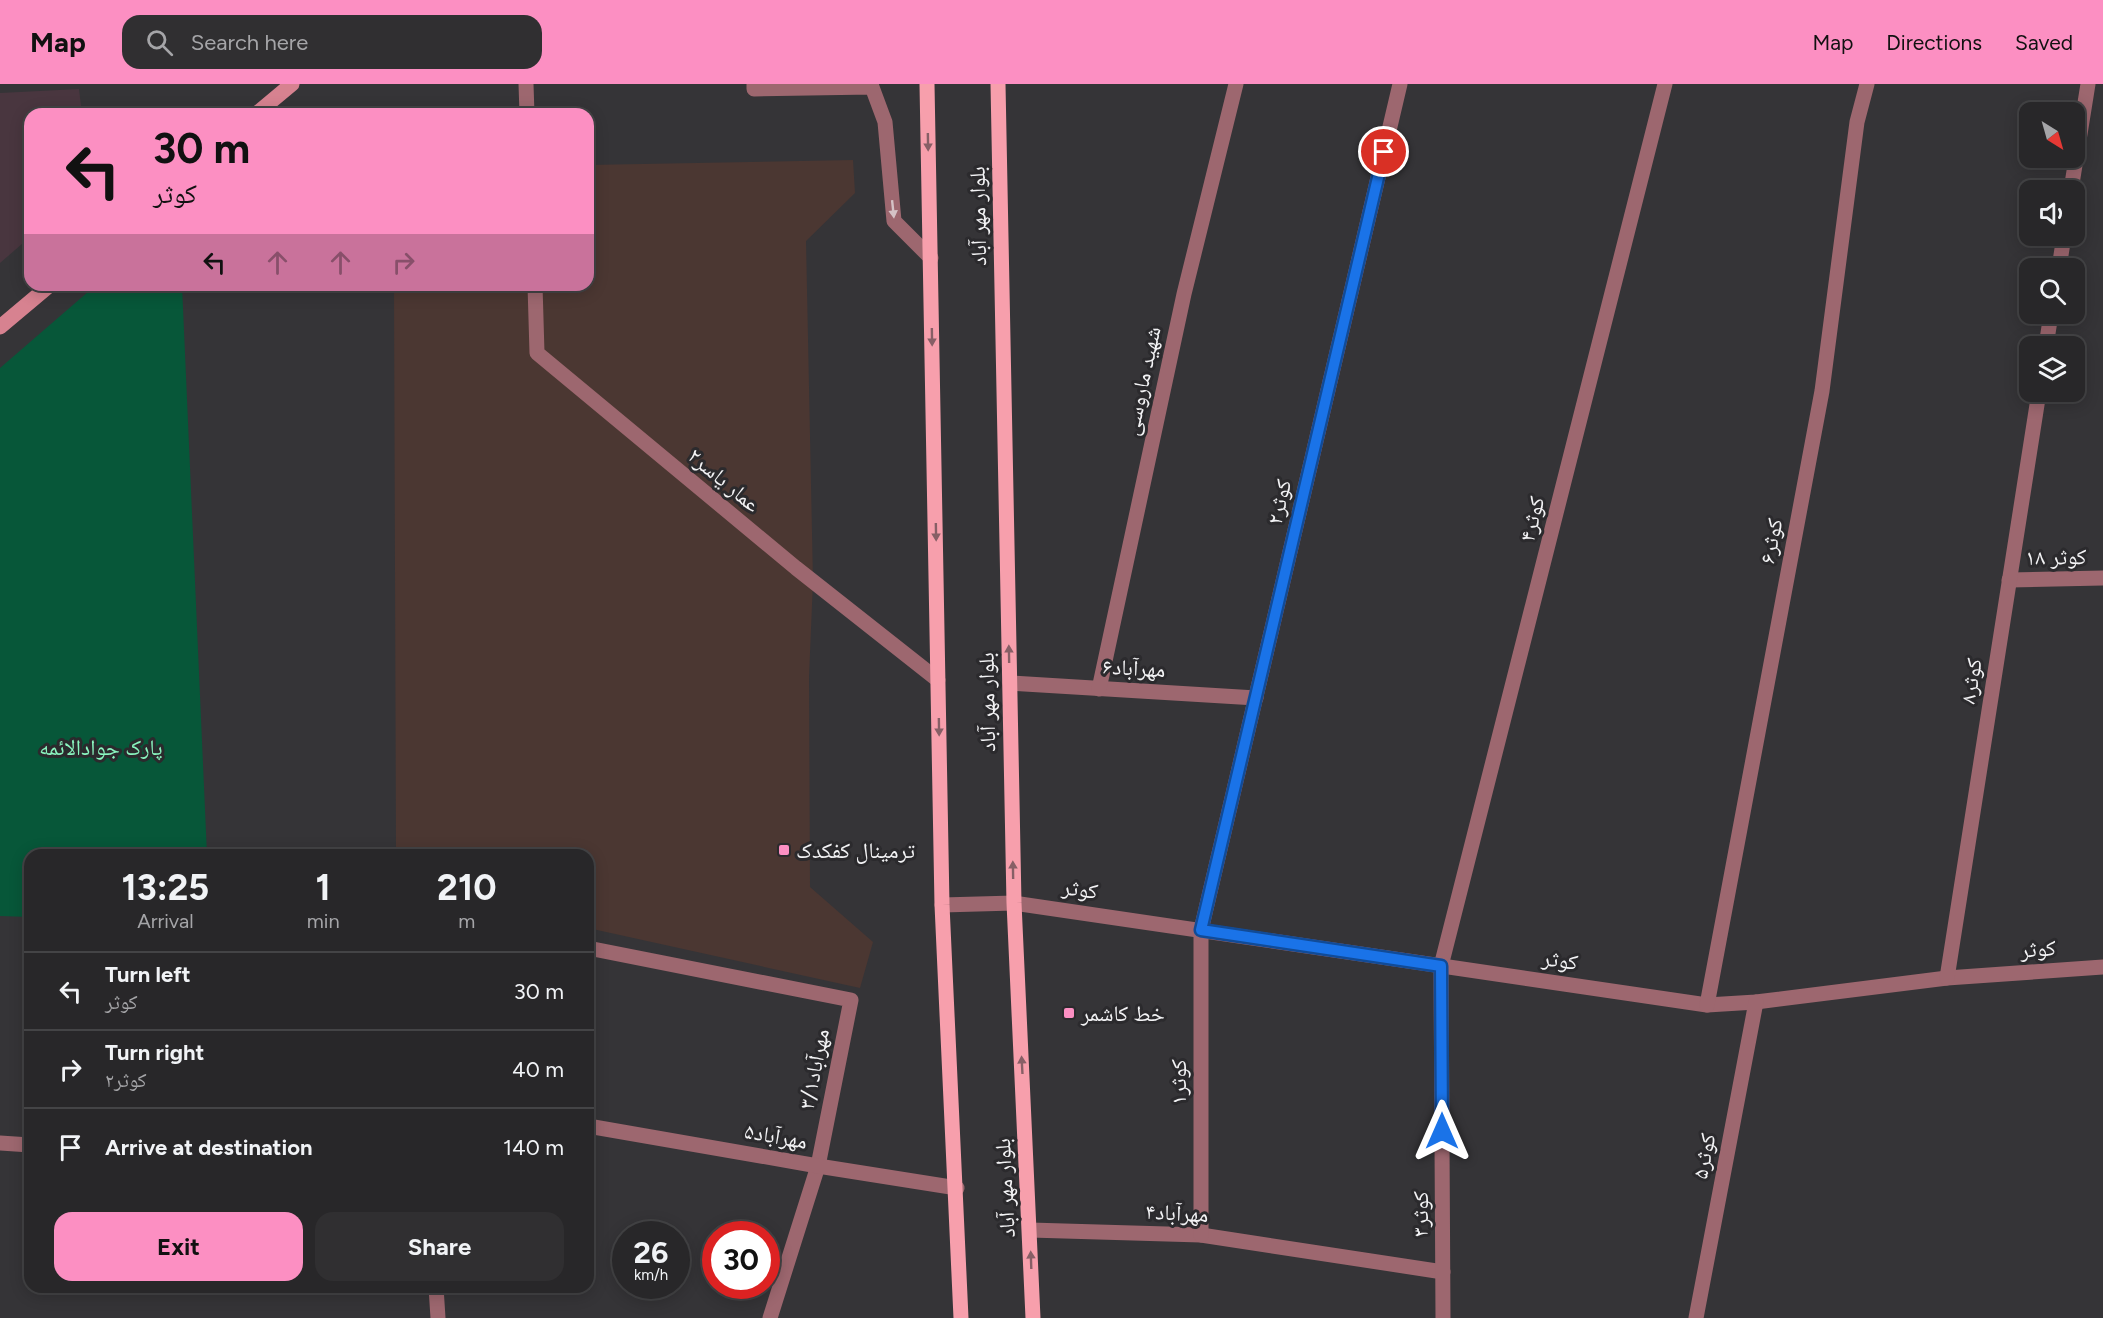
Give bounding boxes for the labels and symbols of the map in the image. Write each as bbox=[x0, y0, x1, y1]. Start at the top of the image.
north arrow bbox=[2019, 102, 2085, 168]
pin bbox=[1358, 126, 1409, 177]
one-way arrow bbox=[924, 133, 933, 152]
street label: بلوار مهر آباد bbox=[964, 166, 992, 266]
one-way arrow bbox=[888, 200, 898, 219]
street label: شهید ماروسی bbox=[1117, 324, 1167, 438]
one-way arrow bbox=[927, 328, 937, 347]
street label: عمار یاسر۲ bbox=[682, 442, 766, 518]
street label: کوثر۲ bbox=[1261, 477, 1297, 527]
street label: کوثر۴ bbox=[1513, 494, 1551, 544]
street label: کوثر۶ bbox=[1753, 516, 1789, 566]
one-way arrow bbox=[931, 523, 941, 542]
street label: کوثر ۱۸ bbox=[2025, 543, 2087, 571]
one-way arrow bbox=[1004, 644, 1014, 663]
street label: بلوار مهر آباد bbox=[973, 652, 1001, 752]
street label: مهرآباد۶ bbox=[1102, 653, 1166, 683]
street label: کوثر۸ bbox=[1954, 656, 1988, 706]
one-way arrow bbox=[934, 718, 944, 737]
park label: پارک جوادالائمه bbox=[39, 734, 163, 761]
place label: ترمینال کفکدک bbox=[796, 837, 915, 864]
marker: ترمینال کفکدک bbox=[777, 843, 791, 857]
one-way arrow bbox=[1008, 860, 1018, 879]
street label: کوثر bbox=[1059, 873, 1100, 905]
street label: کوثر bbox=[2018, 934, 2057, 964]
street label: کوثر bbox=[1539, 944, 1580, 976]
place label: خط کاشمر bbox=[1080, 1000, 1165, 1027]
marker: خط کاشمر bbox=[1062, 1006, 1076, 1020]
street label: مهرآباد۳/۱ bbox=[793, 1026, 835, 1112]
one-way arrow bbox=[1017, 1055, 1026, 1074]
street label: کوثر۱ bbox=[1165, 1059, 1192, 1105]
position arrow bbox=[1410, 1099, 1474, 1163]
street label: مهرآباد۵ bbox=[743, 1117, 809, 1155]
street label: کوثر۵ bbox=[1686, 1131, 1722, 1181]
street label: بلوار مهر آباد bbox=[989, 1138, 1021, 1238]
street label: کوثر۳ bbox=[1407, 1191, 1434, 1237]
street label: مهرآباد۴ bbox=[1145, 1198, 1209, 1228]
speed limit sign: 30 bbox=[702, 1221, 780, 1299]
one-way arrow bbox=[1026, 1250, 1035, 1269]

